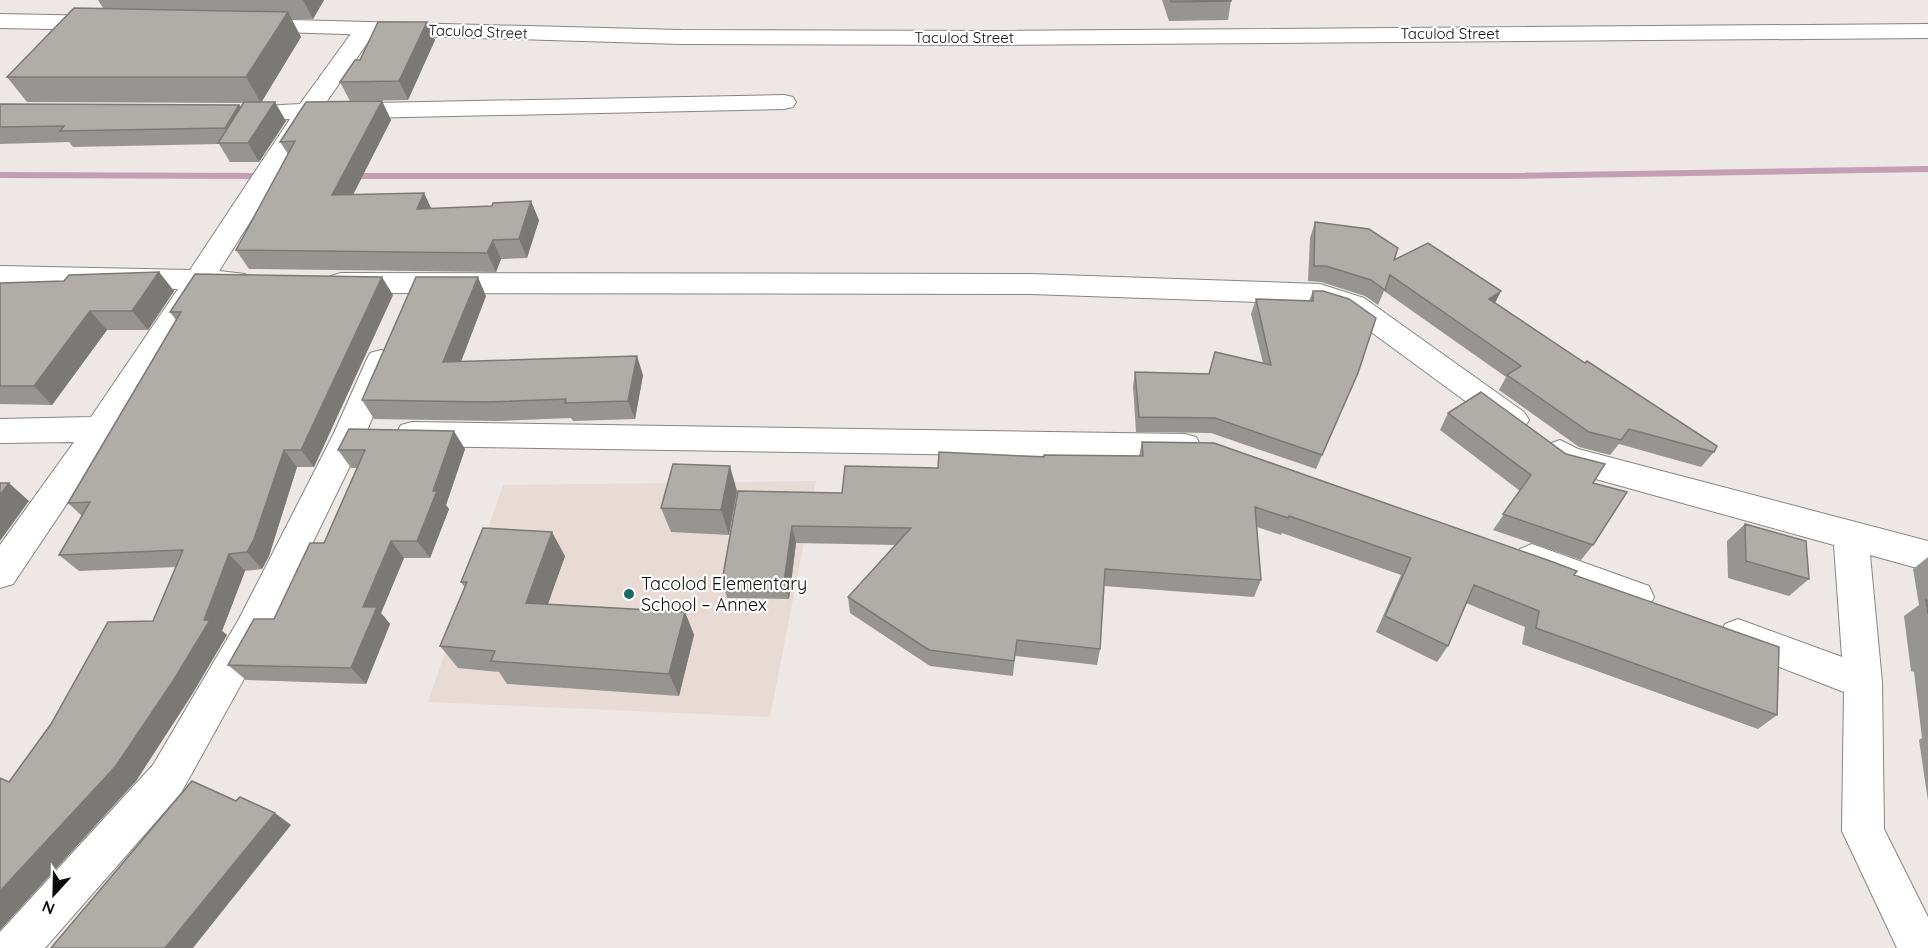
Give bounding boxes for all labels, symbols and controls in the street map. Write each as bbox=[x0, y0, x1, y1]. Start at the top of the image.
street label: Taculod Street bbox=[428, 20, 528, 43]
street label: Taculod Street bbox=[1400, 24, 1500, 43]
street label: Taculod Street bbox=[914, 28, 1014, 47]
place label: Tacolod Elementary School – Annex bbox=[641, 572, 807, 616]
marker: Tacolod Elementary School – Annex bbox=[622, 587, 636, 601]
north arrow bbox=[24, 864, 84, 924]
text: N bbox=[39, 896, 58, 919]

